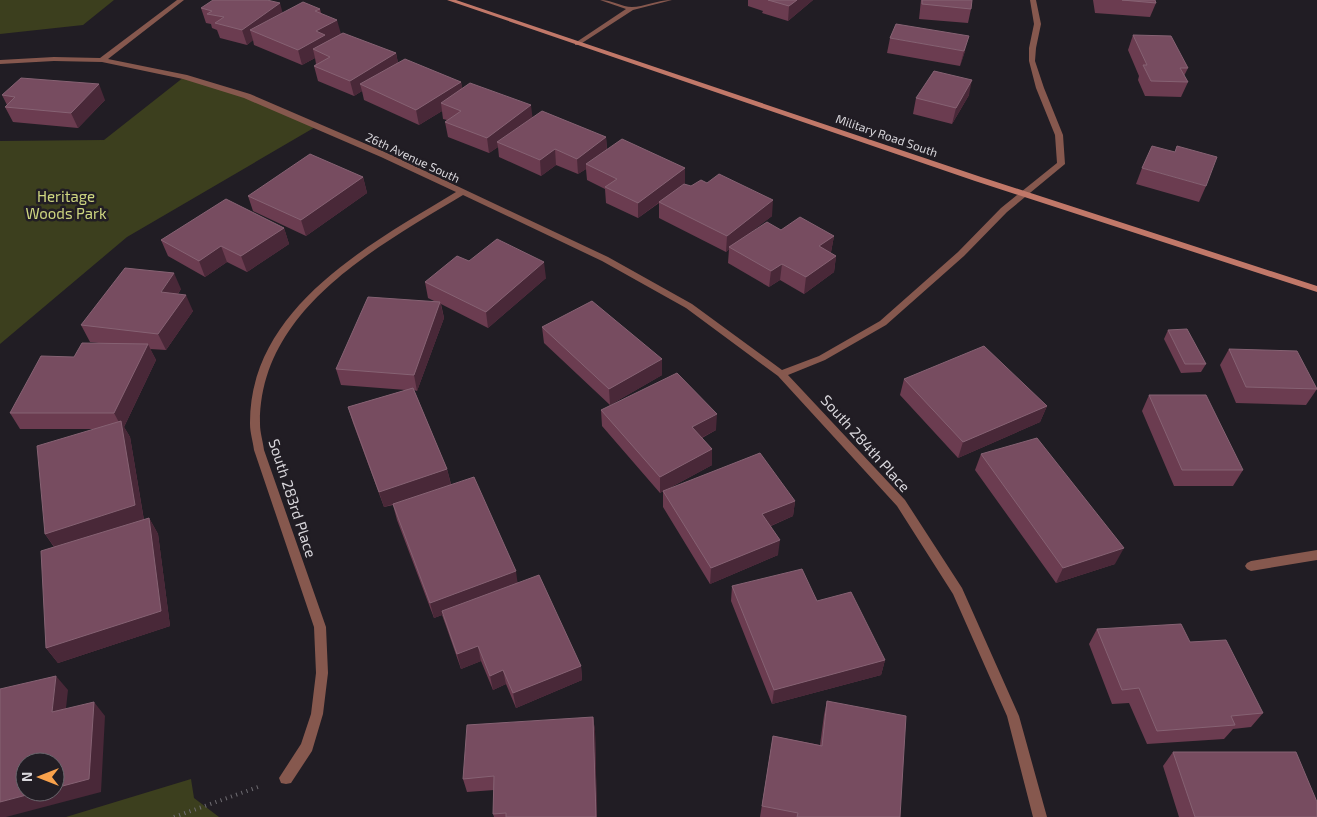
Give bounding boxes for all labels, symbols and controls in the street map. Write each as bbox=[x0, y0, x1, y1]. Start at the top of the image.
street label: Military Road South bbox=[834, 111, 940, 159]
street label: 26th Avenue South bbox=[364, 129, 462, 185]
park label: Heritage Woods Park bbox=[25, 187, 107, 222]
street label: South 284th Place bbox=[818, 391, 914, 495]
street label: South 283rd Place bbox=[265, 436, 321, 560]
north arrow bbox=[15, 752, 65, 802]
text: N bbox=[18, 772, 35, 782]

